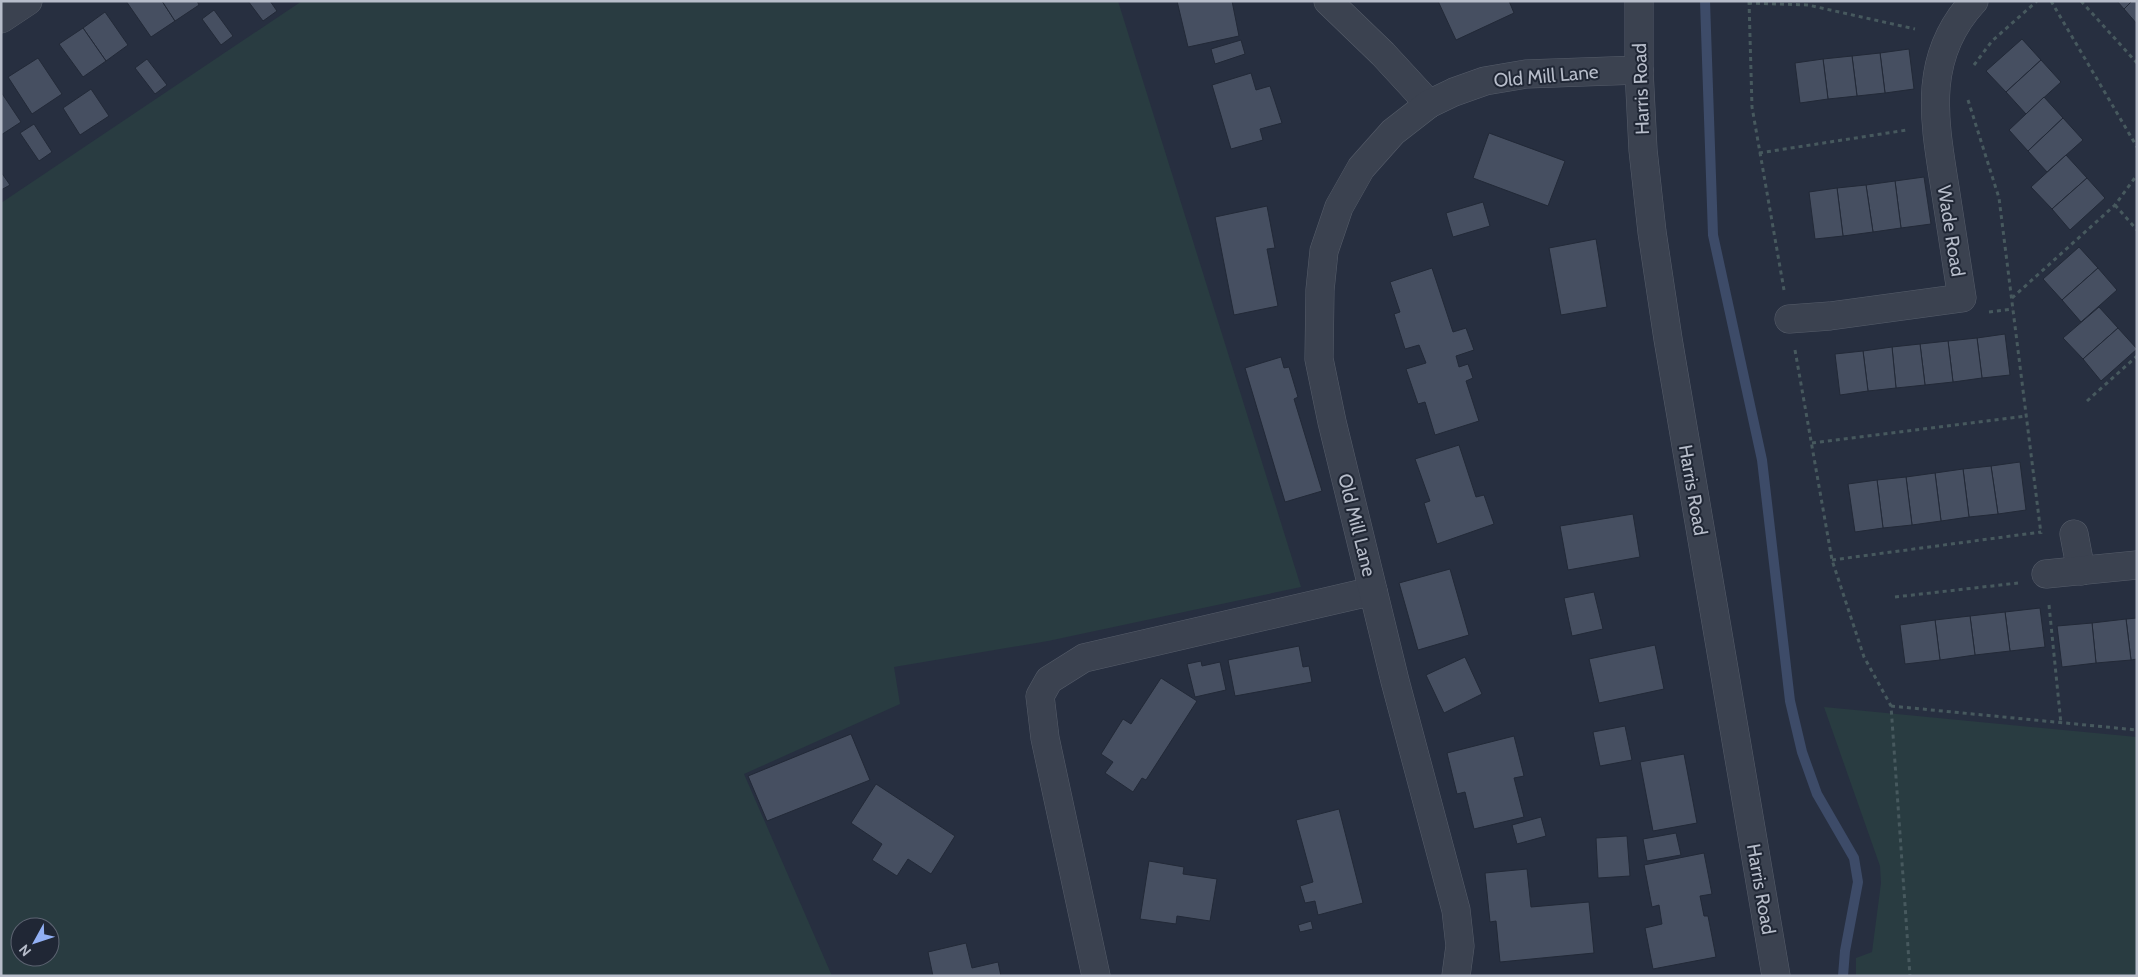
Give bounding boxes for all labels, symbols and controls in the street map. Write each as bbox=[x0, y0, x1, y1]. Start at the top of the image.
street label: Harris Road bbox=[1628, 43, 1654, 135]
street label: Old Mill Lane bbox=[1493, 60, 1600, 92]
street label: Wade Road bbox=[1932, 184, 1970, 278]
street label: Harris Road bbox=[1674, 443, 1712, 537]
street label: Old Mill Lane bbox=[1333, 471, 1381, 579]
street label: Harris Road bbox=[1742, 842, 1780, 936]
north arrow bbox=[10, 917, 60, 967]
text: N bbox=[15, 941, 35, 960]

